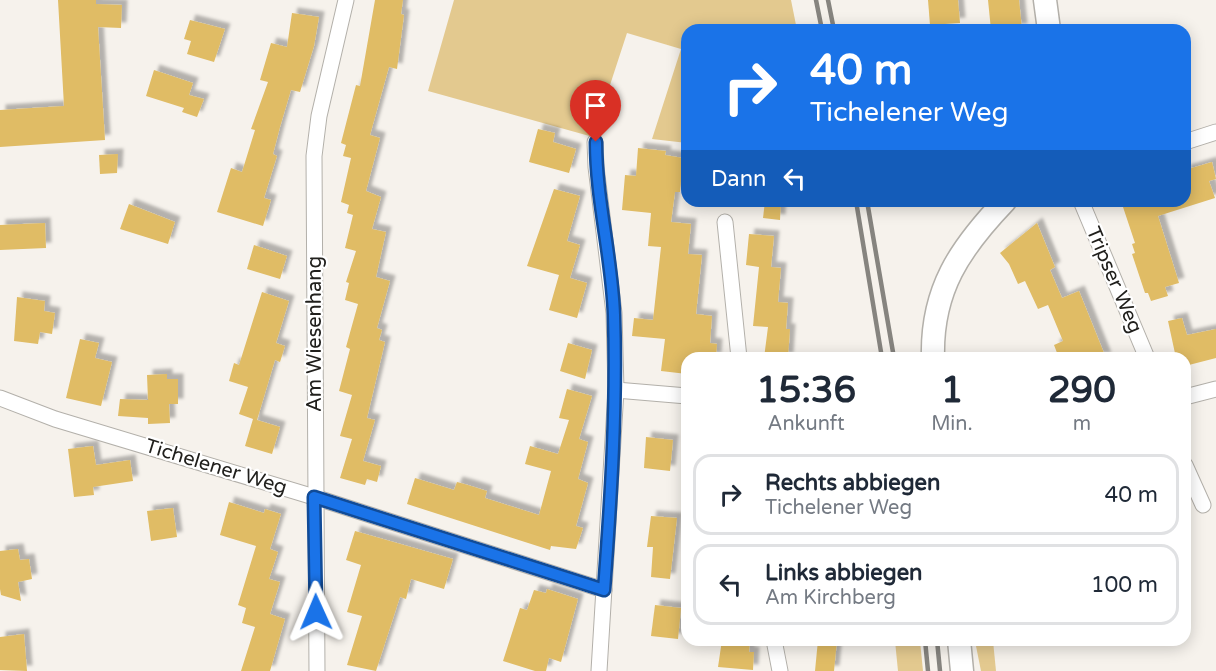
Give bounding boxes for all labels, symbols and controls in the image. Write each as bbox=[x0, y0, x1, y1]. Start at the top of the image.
text: 40 m bbox=[810, 45, 912, 96]
icon: right bbox=[711, 48, 789, 126]
pin bbox=[570, 80, 621, 142]
icon: arrive bbox=[579, 89, 612, 122]
text: Tichelener Weg bbox=[810, 96, 1009, 129]
icon: left bbox=[778, 162, 811, 195]
text: Dann bbox=[711, 166, 766, 192]
street label: Tripser Weg bbox=[1081, 223, 1147, 337]
street label: Am Wiesenhang bbox=[303, 256, 327, 412]
text: 15:36 bbox=[756, 369, 856, 412]
text: 1 bbox=[941, 369, 963, 412]
text: 290 bbox=[1048, 369, 1116, 412]
text: Ankunft bbox=[768, 412, 845, 436]
text: Min. bbox=[931, 412, 973, 436]
text: m bbox=[1073, 412, 1091, 436]
street label: Tichelener Weg bbox=[142, 434, 290, 500]
text: Rechts abbiegen bbox=[765, 470, 940, 496]
icon: right bbox=[714, 478, 747, 511]
text: 40 m bbox=[1104, 482, 1158, 508]
text: Tichelener Weg bbox=[765, 496, 912, 520]
text: Links abbiegen bbox=[765, 560, 923, 586]
icon: left bbox=[714, 568, 747, 601]
text: 100 m bbox=[1091, 572, 1158, 598]
position arrow bbox=[284, 580, 348, 644]
text: Am Kirchberg bbox=[765, 586, 896, 610]

